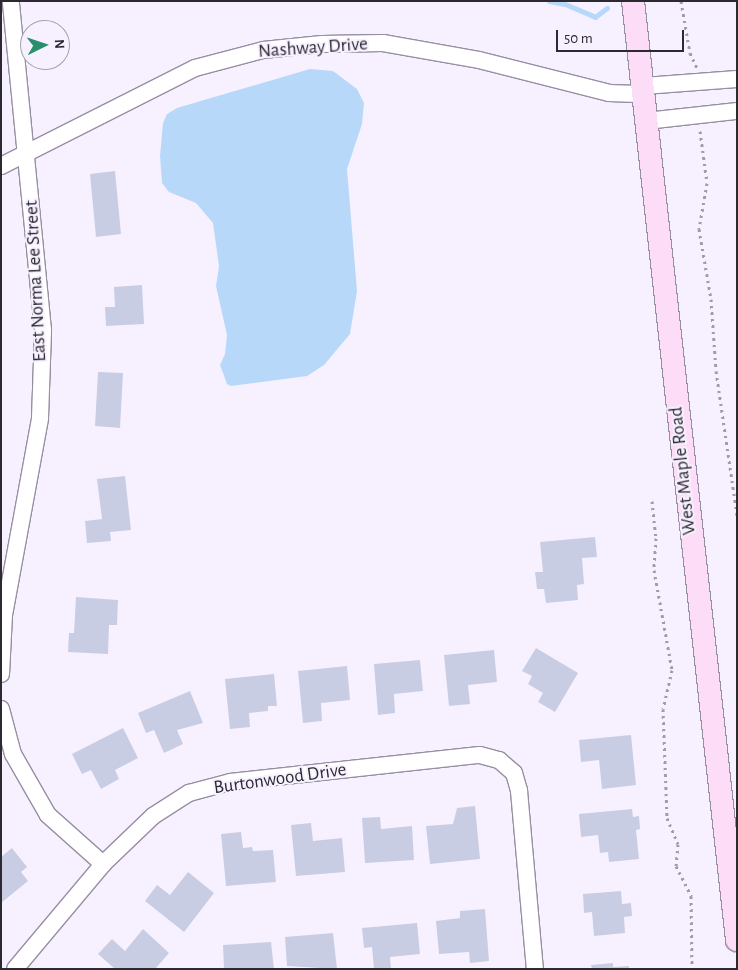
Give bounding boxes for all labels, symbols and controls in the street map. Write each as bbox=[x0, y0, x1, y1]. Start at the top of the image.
north arrow bbox=[20, 20, 70, 70]
scale bar bbox=[558, 20, 686, 52]
text: 50 m bbox=[564, 31, 593, 46]
street label: Nashway Drive bbox=[257, 33, 369, 63]
text: N bbox=[52, 39, 66, 49]
street label: East Norma Lee Street bbox=[20, 200, 52, 362]
street label: West Maple Road bbox=[665, 406, 701, 536]
street label: Burtonwood Drive bbox=[212, 758, 348, 800]

